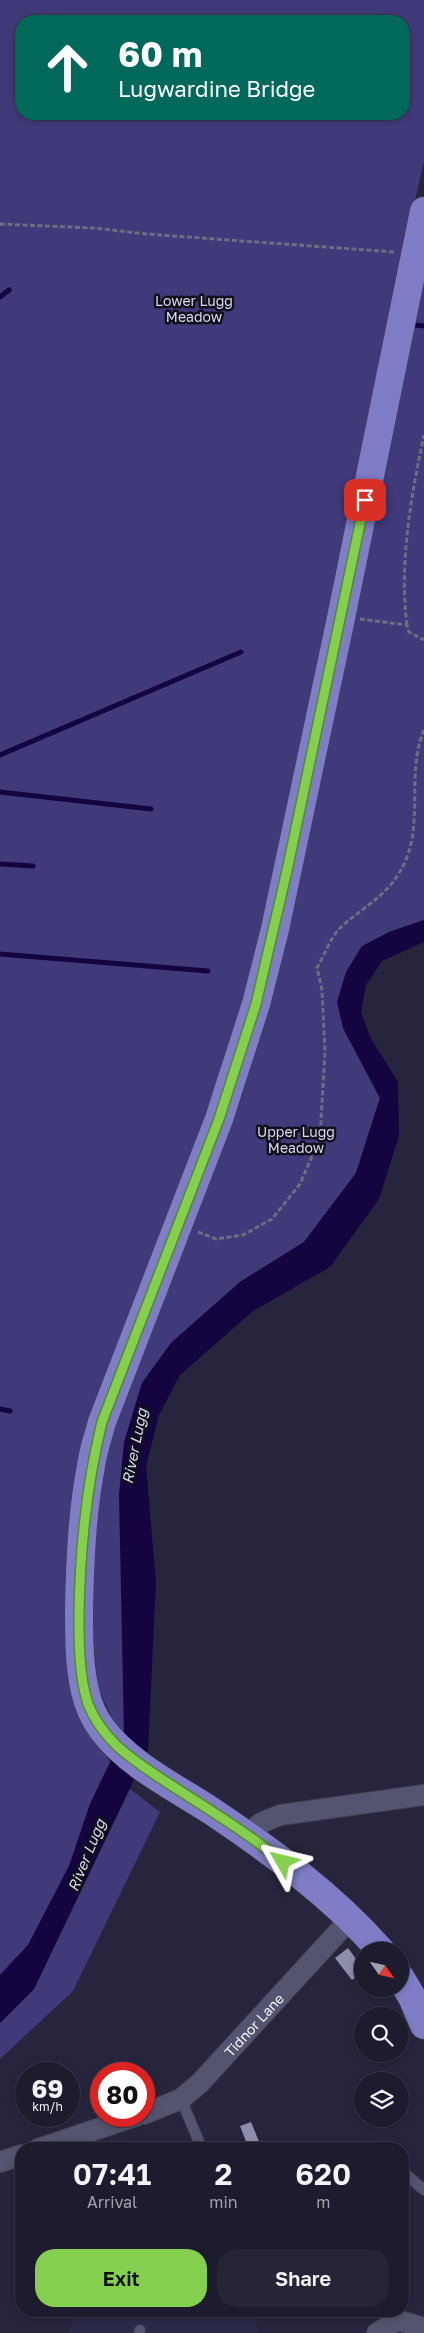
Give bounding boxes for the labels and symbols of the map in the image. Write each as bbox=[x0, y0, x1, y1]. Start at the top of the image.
park label: Lower Lugg Meadow bbox=[155, 292, 233, 325]
pin bbox=[344, 479, 386, 521]
park label: Upper Lugg Meadow bbox=[257, 1123, 335, 1156]
water label: River Lugg bbox=[118, 1405, 151, 1485]
water label: River Lugg bbox=[63, 1815, 110, 1894]
position arrow bbox=[256, 1835, 308, 1887]
north arrow bbox=[354, 1942, 409, 1998]
street label: Tidnor Lane bbox=[220, 1989, 287, 2060]
speed limit sign: 80 bbox=[90, 2062, 155, 2127]

